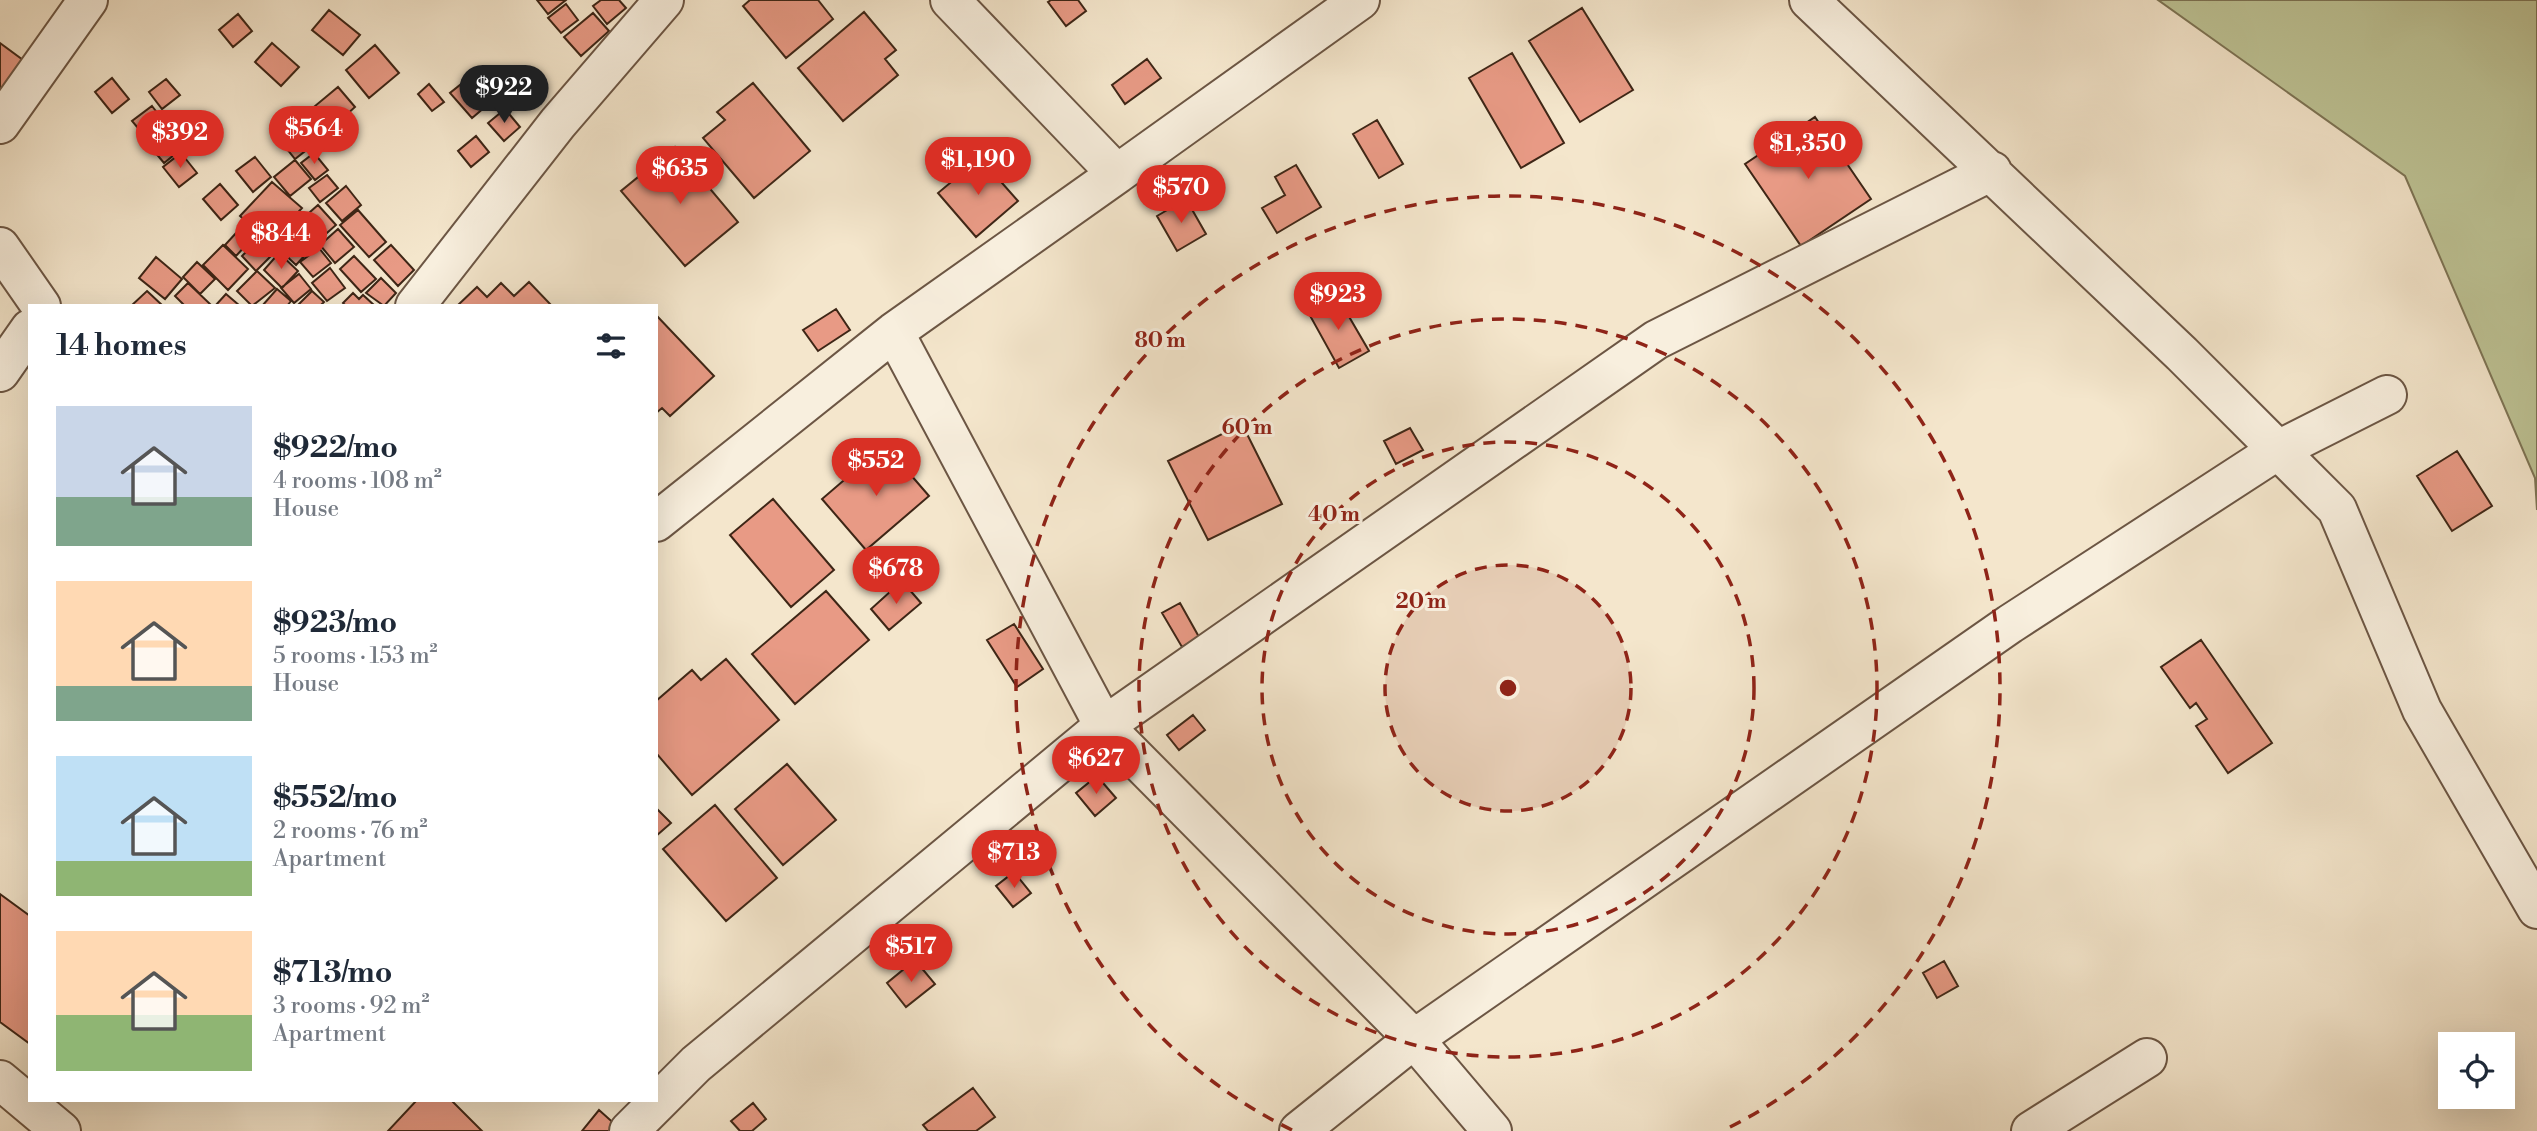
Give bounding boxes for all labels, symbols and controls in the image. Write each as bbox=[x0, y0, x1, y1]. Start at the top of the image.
pin: $922 bbox=[463, 66, 545, 125]
text: $922 bbox=[476, 74, 532, 102]
pin: $564 bbox=[273, 106, 355, 166]
pin: $392 bbox=[139, 110, 221, 170]
text: $564 bbox=[285, 115, 343, 143]
text: $392 bbox=[152, 119, 208, 147]
pin: $1,350 bbox=[1751, 122, 1865, 181]
text: $1,350 bbox=[1770, 130, 1846, 158]
pin: $1,190 bbox=[921, 138, 1035, 197]
pin: $635 bbox=[639, 146, 721, 206]
text: $1,190 bbox=[941, 146, 1015, 174]
text: $635 bbox=[652, 155, 708, 183]
pin: $570 bbox=[1140, 166, 1222, 225]
text: $570 bbox=[1153, 174, 1209, 202]
pin: $844 bbox=[240, 212, 322, 271]
text: $844 bbox=[251, 220, 311, 248]
pin: $923 bbox=[1297, 272, 1379, 332]
text: $923 bbox=[1310, 281, 1366, 309]
text: 14 homes bbox=[56, 327, 187, 365]
icon: filters bbox=[592, 327, 630, 365]
text: 80 m bbox=[1134, 328, 1186, 354]
text: 60 m bbox=[1222, 415, 1272, 441]
text: $922/mo bbox=[273, 429, 398, 467]
icon: home bbox=[112, 434, 196, 518]
pin: $552 bbox=[835, 438, 917, 498]
text: $552 bbox=[848, 447, 904, 475]
text: 4 rooms · 108 m² bbox=[273, 467, 442, 495]
text: House bbox=[273, 495, 339, 523]
text: 40 m bbox=[1308, 502, 1360, 528]
pin: $678 bbox=[855, 546, 937, 606]
text: $678 bbox=[869, 555, 923, 583]
text: 20 m bbox=[1396, 589, 1446, 615]
text: $923/mo bbox=[273, 604, 397, 642]
icon: home bbox=[112, 609, 196, 693]
text: 5 rooms · 153 m² bbox=[273, 642, 438, 670]
text: House bbox=[273, 670, 339, 698]
centre of rings bbox=[1496, 676, 1520, 700]
pin: $627 bbox=[1055, 736, 1137, 796]
text: $627 bbox=[1068, 745, 1124, 773]
text: $552/mo bbox=[273, 779, 397, 817]
icon: home bbox=[112, 784, 196, 868]
text: 2 rooms · 76 m² bbox=[273, 817, 428, 845]
pin: $713 bbox=[973, 830, 1055, 890]
text: $713 bbox=[988, 839, 1040, 867]
text: Apartment bbox=[273, 845, 386, 873]
pin: $517 bbox=[870, 925, 952, 984]
text: $517 bbox=[885, 933, 937, 961]
text: $713/mo bbox=[273, 954, 393, 992]
icon: home bbox=[112, 959, 196, 1043]
text: 3 rooms · 92 m² bbox=[273, 992, 429, 1020]
text: Apartment bbox=[273, 1020, 386, 1048]
map controls bbox=[2438, 1032, 2515, 1109]
button: locate bbox=[2438, 1032, 2515, 1109]

